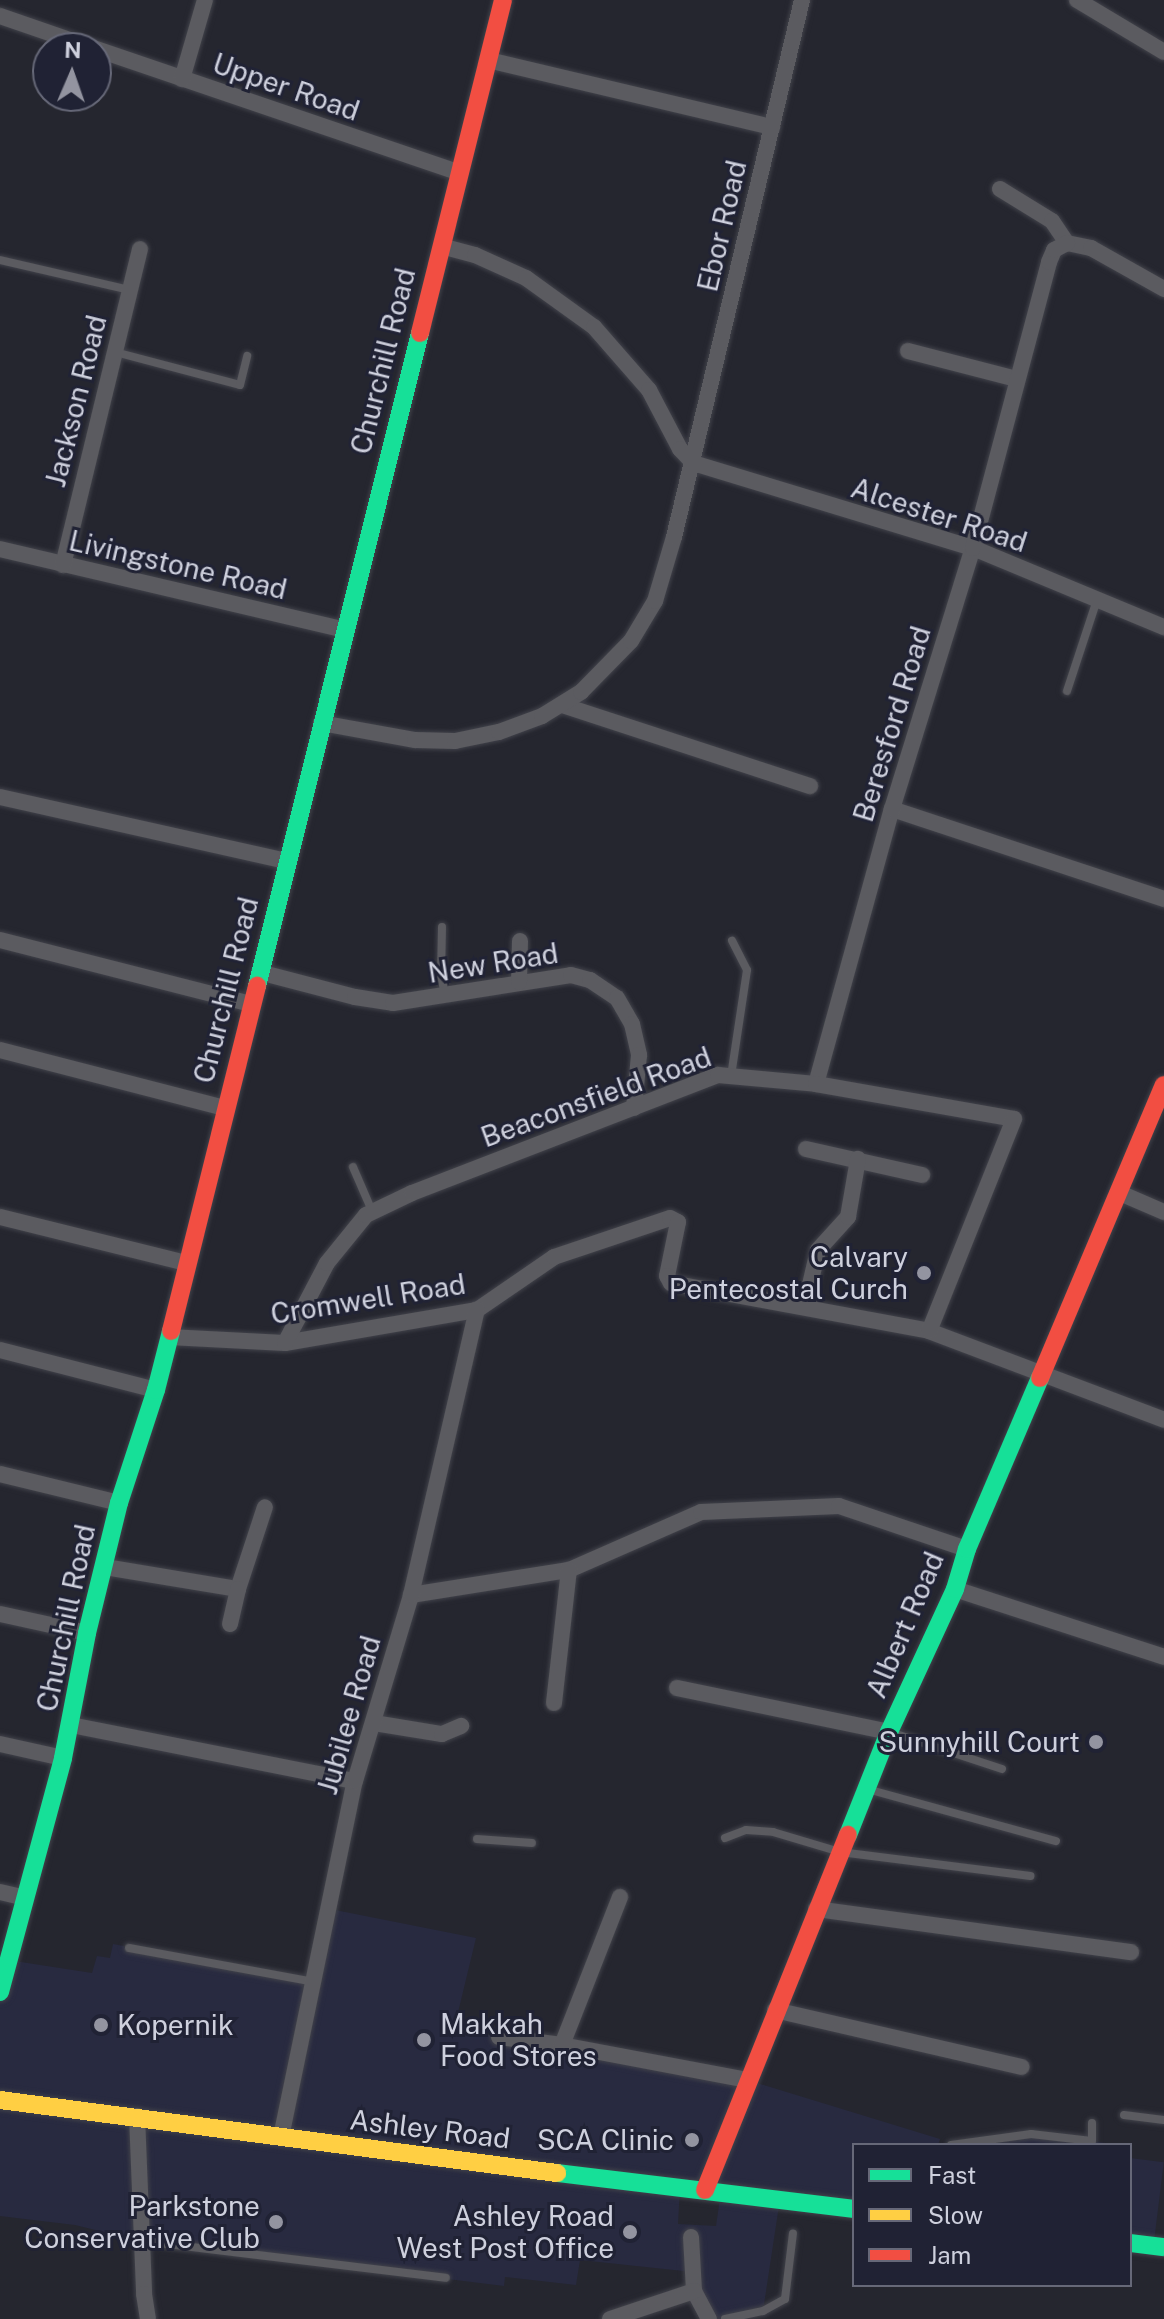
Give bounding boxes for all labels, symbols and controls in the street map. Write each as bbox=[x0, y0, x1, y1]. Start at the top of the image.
north arrow bbox=[32, 32, 112, 112]
text: N bbox=[64, 37, 82, 63]
street label: Upper Road bbox=[208, 46, 364, 128]
street label: Ebor Road bbox=[691, 157, 753, 295]
street label: Churchill Road bbox=[344, 265, 422, 457]
street label: Jackson Road bbox=[38, 312, 114, 490]
street label: Alcester Road bbox=[847, 471, 1031, 559]
street label: Livingstone Road bbox=[66, 524, 290, 606]
street label: Beresford Road bbox=[846, 622, 938, 826]
street label: Churchill Road bbox=[187, 894, 265, 1086]
street label: New Road bbox=[425, 936, 561, 990]
street label: Beaconsfield Road bbox=[476, 1040, 716, 1154]
place label: Calvary Pentecostal Curch bbox=[669, 1240, 908, 1306]
marker: Calvary Pentecostal Curch bbox=[915, 1264, 933, 1282]
street label: Cromwell Road bbox=[268, 1267, 468, 1331]
street label: Churchill Road bbox=[30, 1521, 102, 1715]
street label: Albert Road bbox=[859, 1547, 951, 1703]
street label: Jubilee Road bbox=[310, 1632, 388, 1798]
place label: Sunnyhill Court bbox=[878, 1725, 1080, 1759]
marker: Sunnyhill Court bbox=[1087, 1733, 1105, 1751]
place label: Makkah Food Stores bbox=[440, 2007, 597, 2073]
place label: Kopernik bbox=[117, 2008, 234, 2042]
marker: Kopernik bbox=[92, 2016, 110, 2034]
marker: Makkah Food Stores bbox=[415, 2031, 433, 2049]
street label: Ashley Road bbox=[348, 2102, 512, 2156]
place label: SCA Clinic bbox=[537, 2123, 674, 2157]
marker: SCA Clinic bbox=[681, 2129, 703, 2151]
legend bbox=[852, 2143, 1132, 2287]
text: Fast bbox=[928, 2161, 976, 2189]
place label: Parkstone Conservative Club bbox=[24, 2189, 260, 2255]
place label: Ashley Road West Post Office bbox=[397, 2199, 614, 2265]
text: Slow bbox=[928, 2201, 983, 2229]
marker: Parkstone Conservative Club bbox=[267, 2213, 285, 2231]
marker: Ashley Road West Post Office bbox=[621, 2223, 639, 2241]
text: Jam bbox=[928, 2241, 971, 2269]

